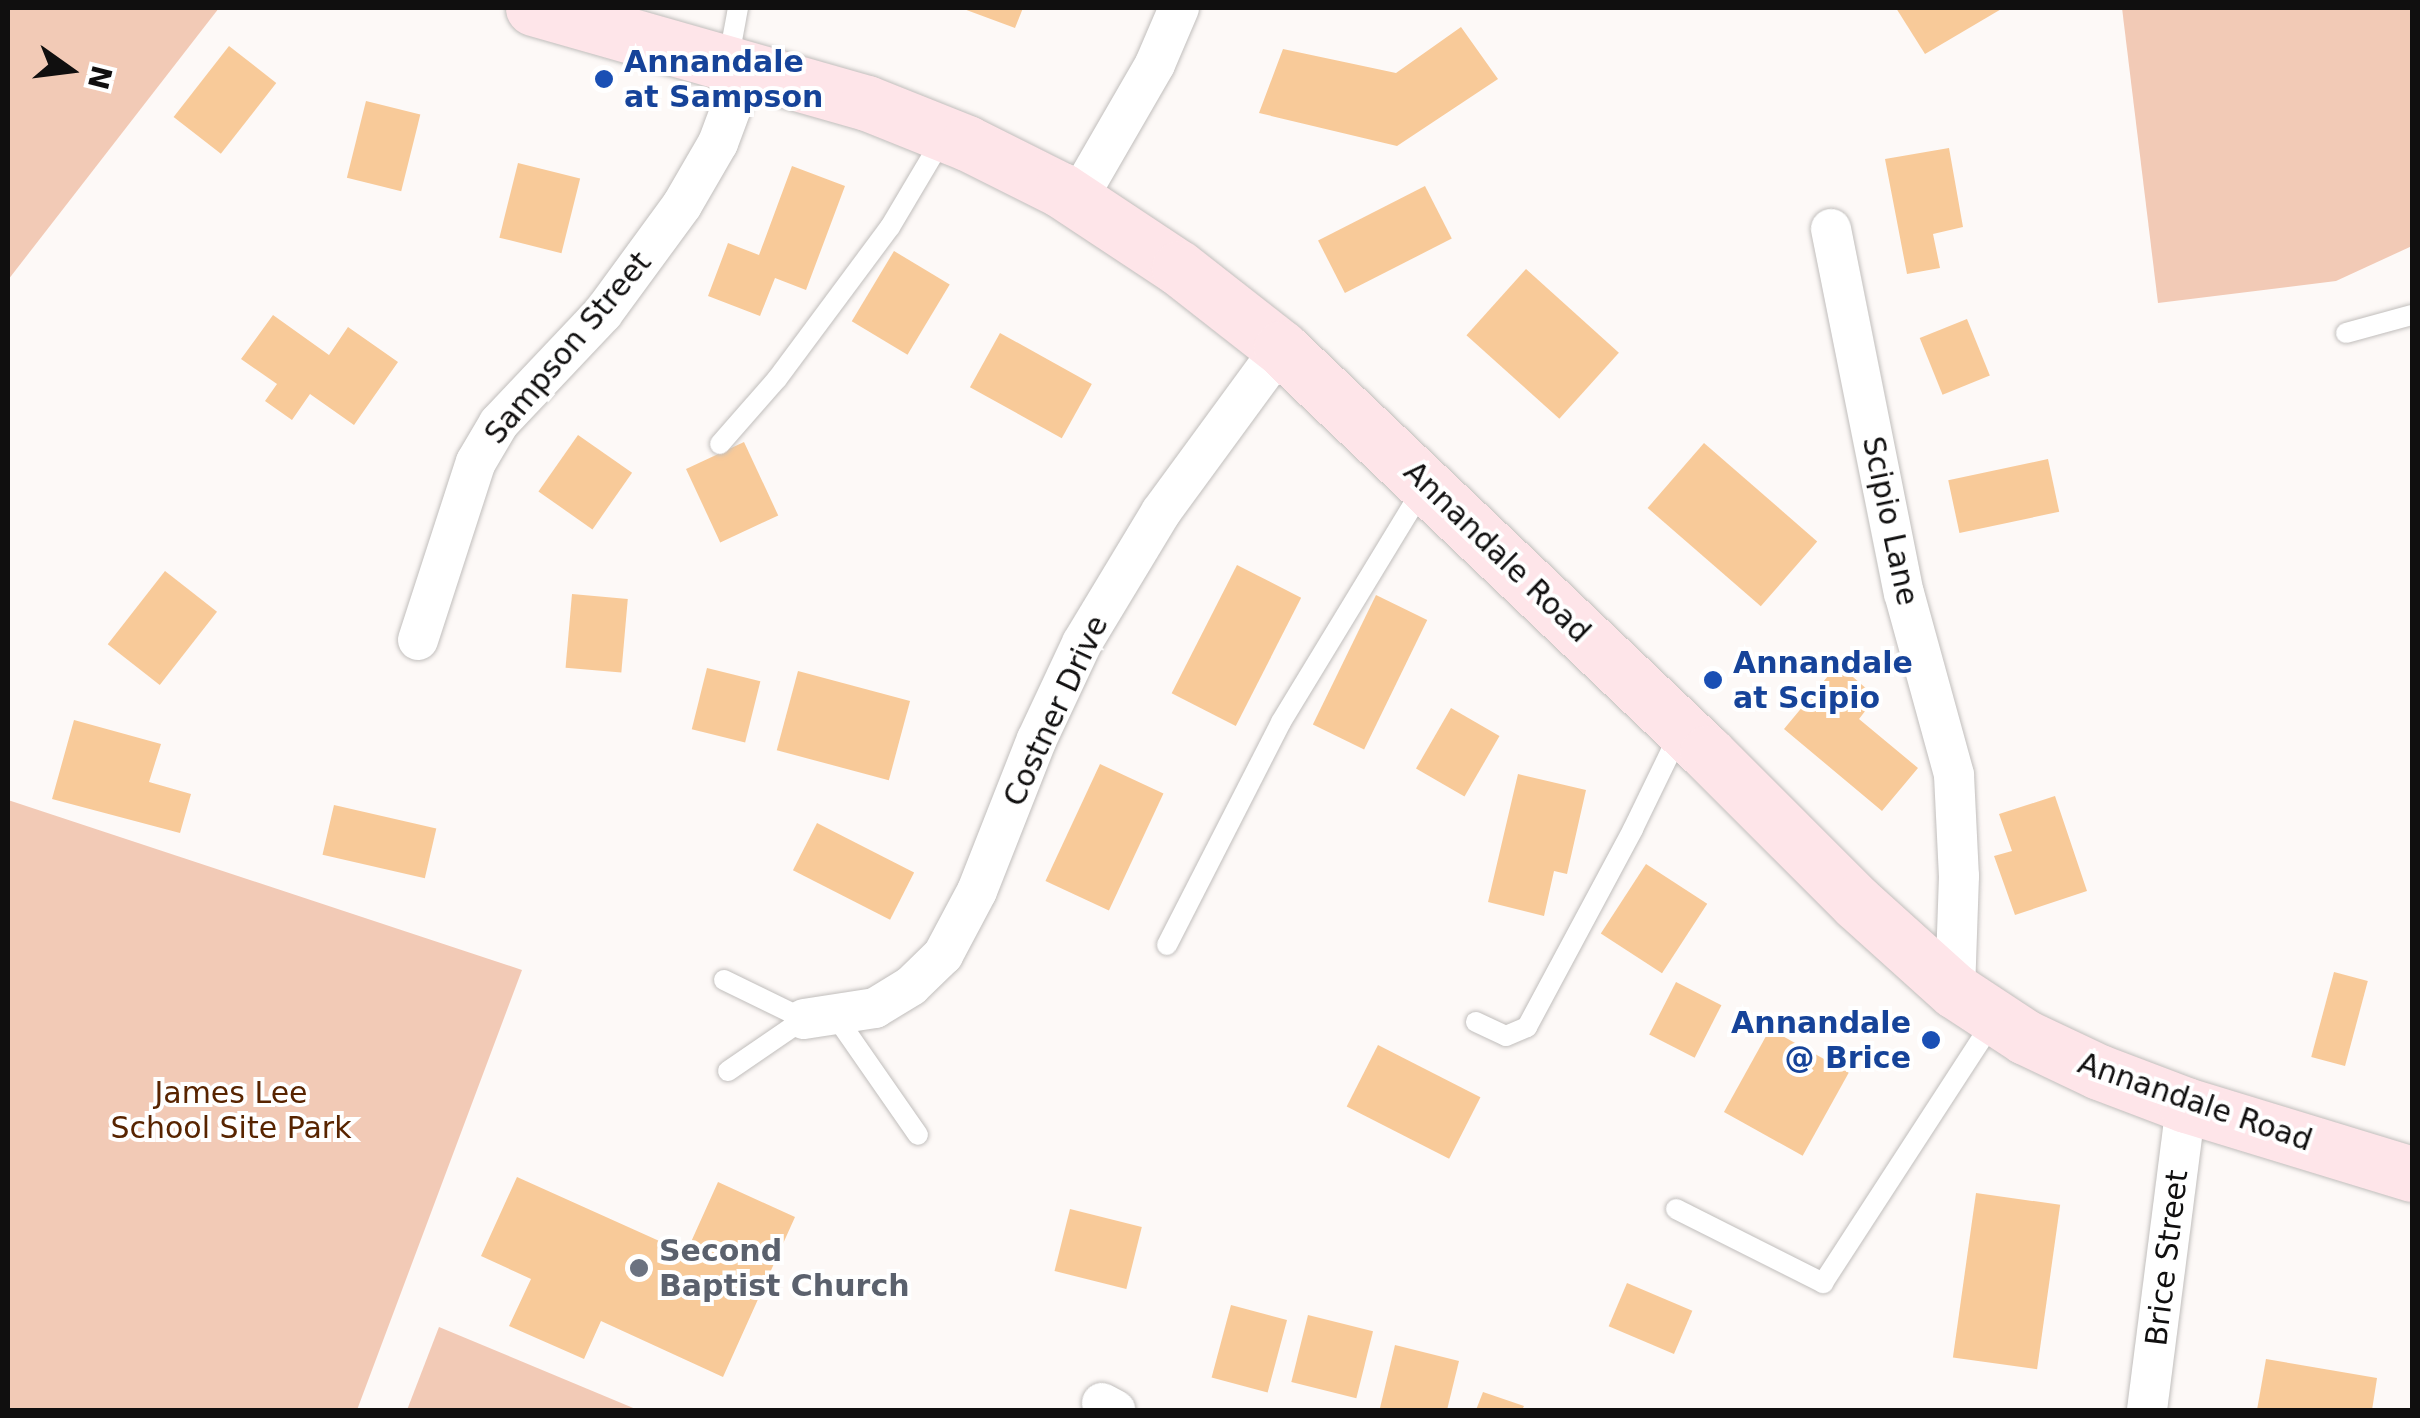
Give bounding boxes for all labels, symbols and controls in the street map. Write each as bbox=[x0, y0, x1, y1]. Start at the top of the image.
north arrow bbox=[20, 20, 120, 120]
place label: Annandale at Sampson bbox=[624, 44, 823, 114]
text: N bbox=[81, 62, 118, 93]
marker: Annandale at Sampson bbox=[593, 68, 615, 90]
street label: Sampson Street bbox=[477, 245, 659, 451]
street label: Scipio Lane bbox=[1855, 433, 1925, 609]
street label: Annandale Road bbox=[1396, 454, 1598, 650]
street label: Costner Drive bbox=[996, 610, 1116, 812]
place label: Annandale at Scipio bbox=[1733, 645, 1913, 716]
marker: Annandale at Scipio bbox=[1702, 669, 1724, 691]
place label: Annandale @ Brice bbox=[1731, 1005, 1911, 1076]
marker: Annandale @ Brice bbox=[1920, 1029, 1942, 1051]
street label: Annandale Road bbox=[2073, 1045, 2317, 1159]
park label: James Lee School Site Park bbox=[110, 1075, 352, 1146]
street label: Brice Street bbox=[2138, 1168, 2196, 1348]
place label: Second Baptist Church bbox=[659, 1233, 910, 1304]
marker: Second Baptist Church bbox=[628, 1257, 650, 1279]

